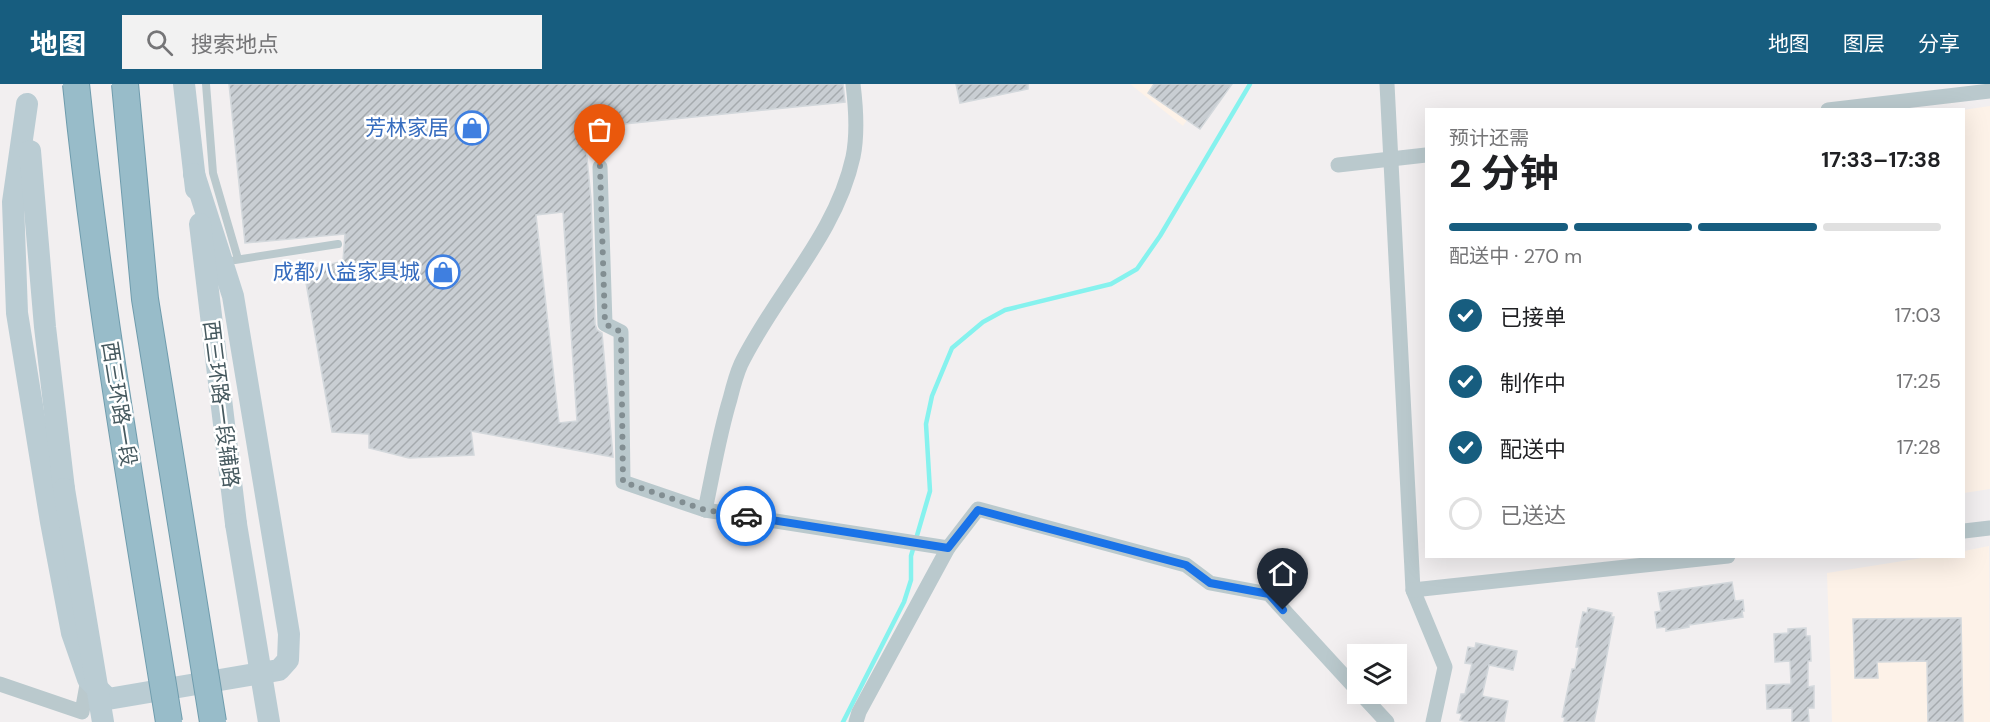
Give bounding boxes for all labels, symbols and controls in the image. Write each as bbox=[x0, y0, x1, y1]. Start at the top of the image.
search box bbox=[122, 15, 542, 69]
text: 地图 bbox=[30, 26, 86, 63]
icon: search bbox=[143, 26, 176, 59]
text: 搜索地点 bbox=[191, 30, 279, 59]
text: 地图 bbox=[1768, 30, 1810, 58]
text: 图层 bbox=[1843, 30, 1885, 58]
text: 分享 bbox=[1918, 30, 1960, 58]
pin bbox=[574, 104, 625, 166]
shop icon: 芳林家居 bbox=[454, 110, 490, 146]
icon: bag bbox=[583, 113, 616, 146]
place label: 芳林家居 bbox=[365, 114, 449, 142]
text: 预计还需 bbox=[1449, 125, 1529, 151]
text: 17:33–17:38 bbox=[1821, 145, 1941, 174]
text: 2 分钟 bbox=[1449, 148, 1559, 199]
text: 配送中 · 270 m bbox=[1449, 243, 1582, 269]
shop icon: 成都八益家具城 bbox=[425, 254, 461, 290]
place label: 成都八益家具城 bbox=[273, 258, 420, 286]
icon: check bbox=[1449, 299, 1482, 332]
text: 17:03 bbox=[1895, 302, 1941, 328]
text: 已接单 bbox=[1500, 303, 1566, 332]
street label: 西三环路一段辅路 bbox=[197, 319, 245, 489]
street label: 西三环路一段 bbox=[95, 340, 143, 468]
icon: check bbox=[1449, 365, 1482, 398]
text: 17:25 bbox=[1896, 368, 1941, 394]
text: 制作中 bbox=[1500, 369, 1566, 398]
icon: check bbox=[1449, 431, 1482, 464]
text: 17:28 bbox=[1897, 434, 1941, 460]
text: 配送中 bbox=[1500, 435, 1566, 464]
courier bbox=[716, 486, 776, 546]
icon: car bbox=[730, 500, 763, 533]
text: 已送达 bbox=[1500, 501, 1566, 530]
pin bbox=[1257, 548, 1308, 610]
icon: home bbox=[1266, 557, 1299, 590]
map controls bbox=[1347, 644, 1407, 704]
button: layers bbox=[1347, 644, 1407, 704]

